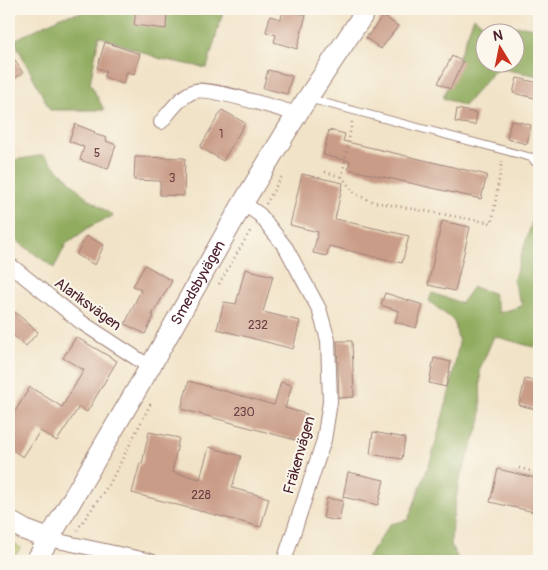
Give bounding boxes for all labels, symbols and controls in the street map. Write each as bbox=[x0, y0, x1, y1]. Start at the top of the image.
north arrow bbox=[476, 22, 526, 72]
text: N bbox=[492, 26, 504, 45]
house number: 1 bbox=[219, 127, 223, 142]
house number: 5 bbox=[94, 146, 100, 161]
house number: 3 bbox=[169, 171, 176, 186]
street label: Smedsbyvägen bbox=[167, 237, 230, 329]
street label: Alariksvägen bbox=[50, 274, 125, 335]
house number: 232 bbox=[248, 318, 268, 333]
house number: 230 bbox=[233, 405, 255, 420]
street label: Fräkenvägen bbox=[279, 414, 320, 496]
house number: 228 bbox=[191, 488, 211, 503]

